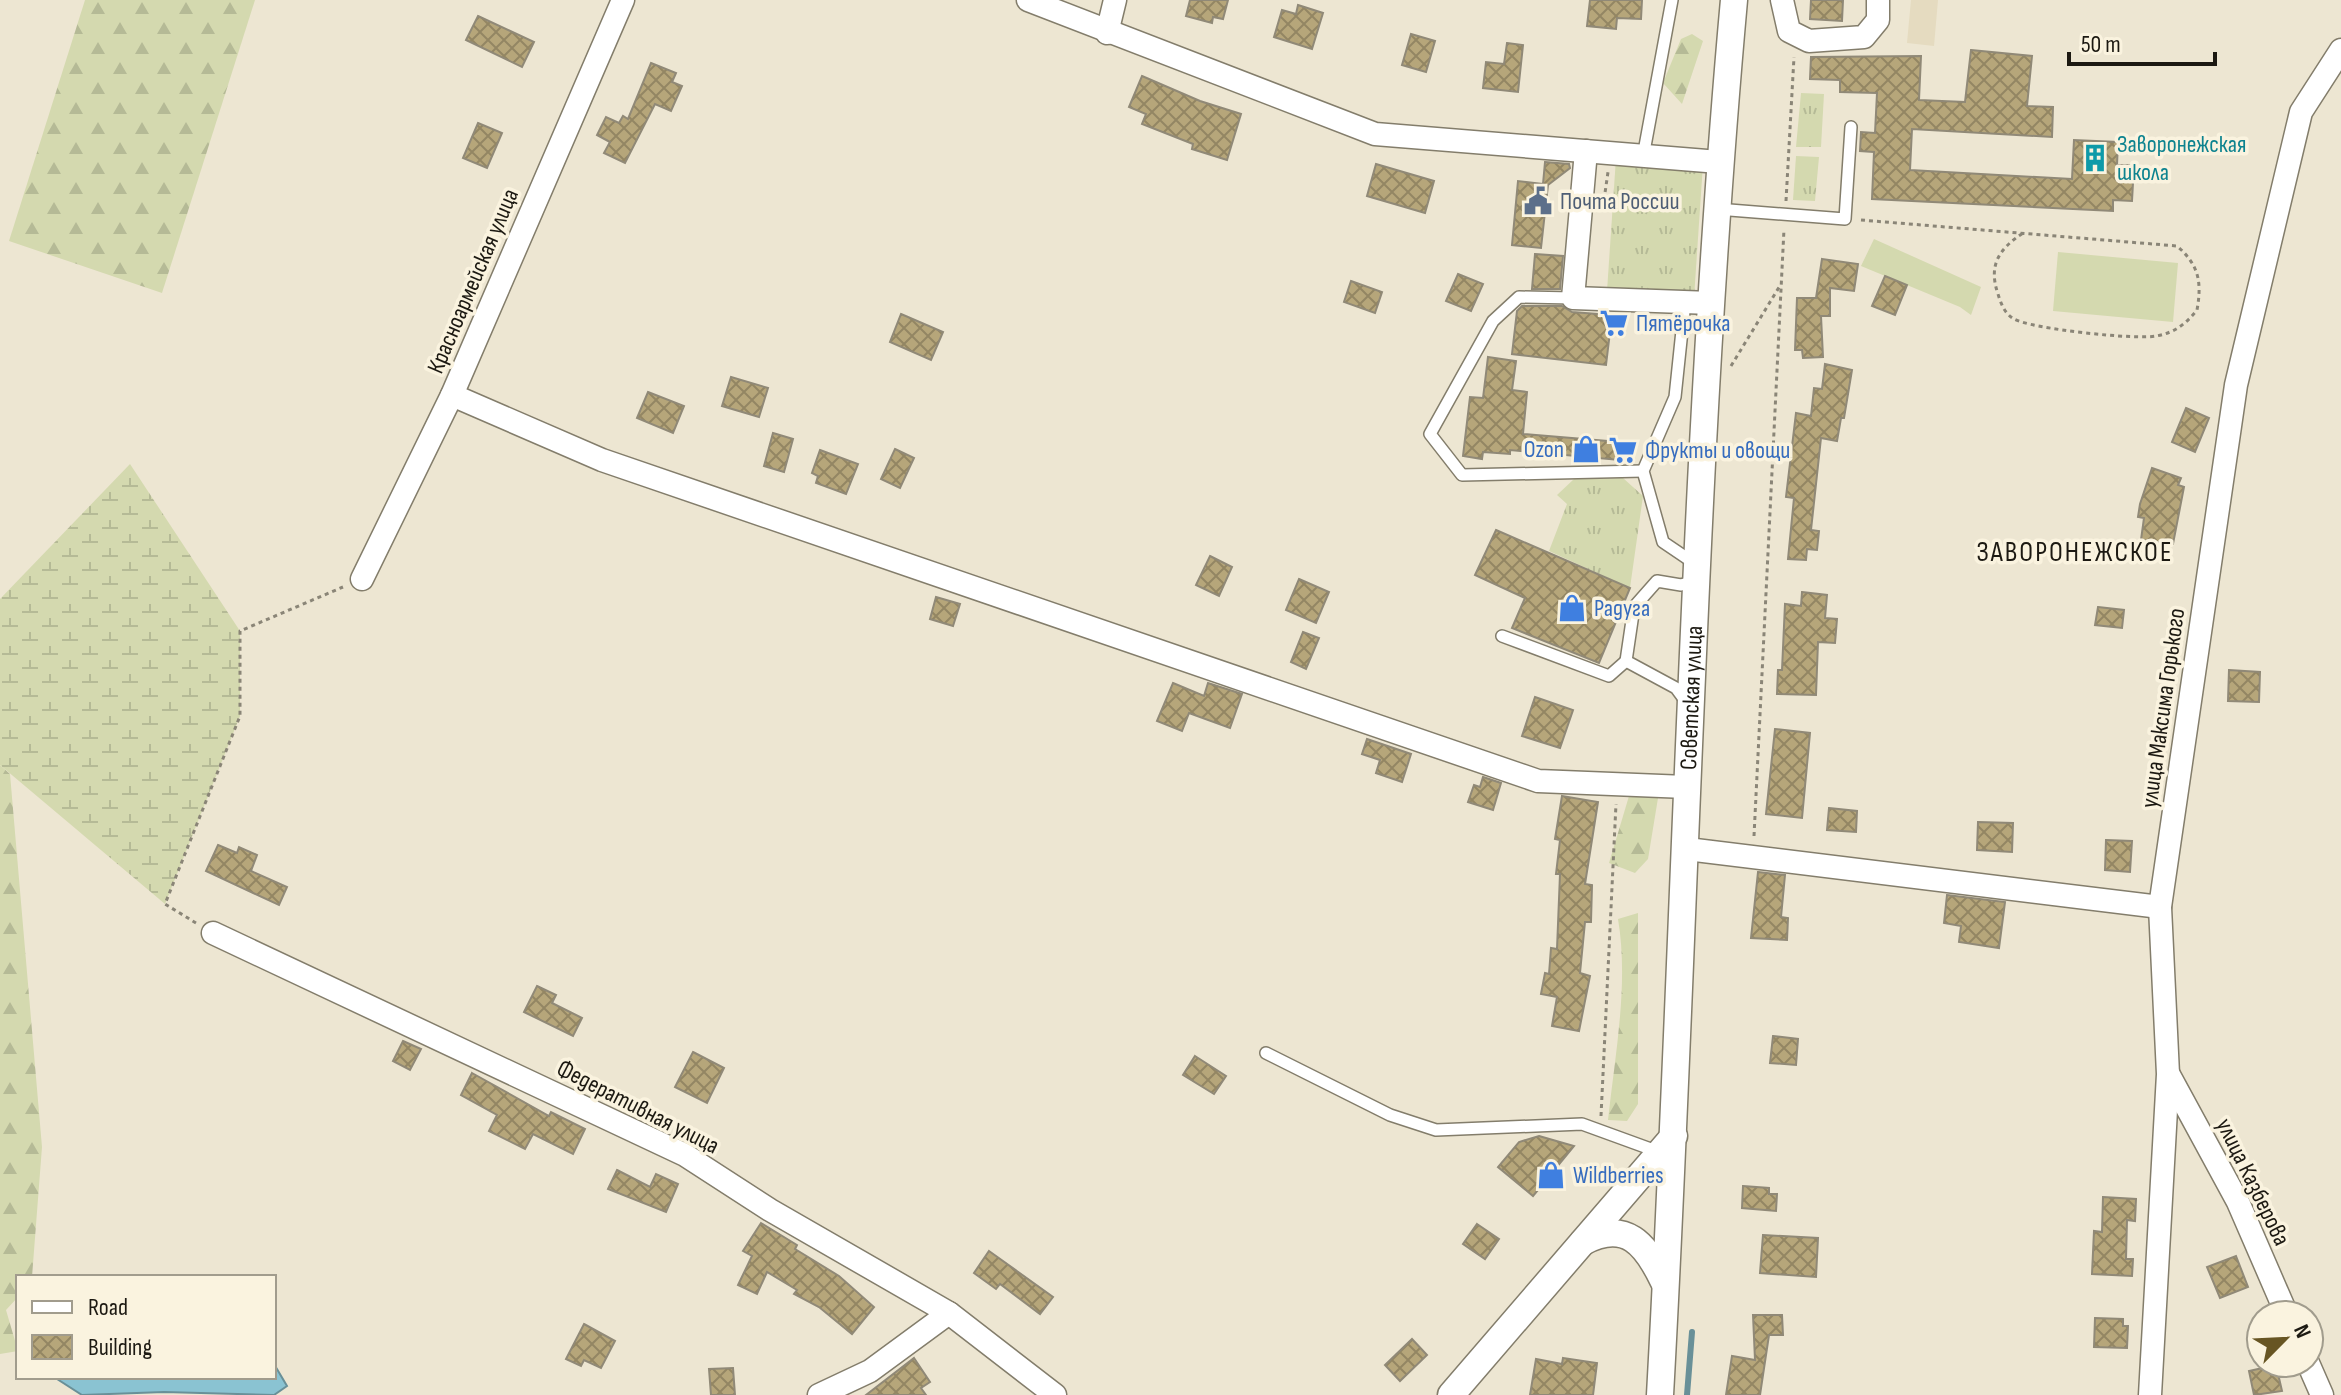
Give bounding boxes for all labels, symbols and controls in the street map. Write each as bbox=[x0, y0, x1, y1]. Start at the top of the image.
scale bar bbox=[2069, 16, 2215, 66]
text: 50 m bbox=[2081, 30, 2121, 59]
place label: Заворонежская школа bbox=[2117, 130, 2246, 187]
building icon: Заворонежская школа bbox=[2080, 143, 2110, 173]
street label: Красноармейская улица bbox=[421, 184, 525, 378]
public building icon: Почта России bbox=[1523, 186, 1553, 216]
place label: Почта России bbox=[1560, 187, 1680, 216]
supermarket icon: Пятёрочка bbox=[1599, 308, 1629, 338]
place label: Пятёрочка bbox=[1636, 309, 1730, 338]
shop icon: Ozon bbox=[1571, 434, 1601, 464]
place label: Ozon bbox=[1524, 435, 1564, 464]
supermarket icon: Фрукты и овощи bbox=[1608, 435, 1638, 465]
place label: Фрукты и овощи bbox=[1645, 436, 1790, 465]
district label: ЗАВОРОНЕЖСКОЕ bbox=[1977, 536, 2173, 569]
shop icon: Радуга bbox=[1557, 593, 1587, 623]
place label: Радуга bbox=[1594, 594, 1650, 623]
street label: улица Максима Горького bbox=[2135, 606, 2191, 810]
street label: Советская улица bbox=[1673, 625, 1709, 770]
street label: Федеративная улица bbox=[552, 1054, 724, 1160]
street label: улица Казберова bbox=[2210, 1114, 2296, 1250]
shop icon: Wildberries bbox=[1536, 1160, 1566, 1190]
place label: Wildberries bbox=[1573, 1161, 1664, 1190]
legend bbox=[16, 1275, 276, 1379]
text: Road bbox=[88, 1293, 128, 1322]
north arrow bbox=[2245, 1299, 2325, 1379]
text: N bbox=[2287, 1321, 2317, 1342]
text: Building bbox=[88, 1333, 152, 1362]

